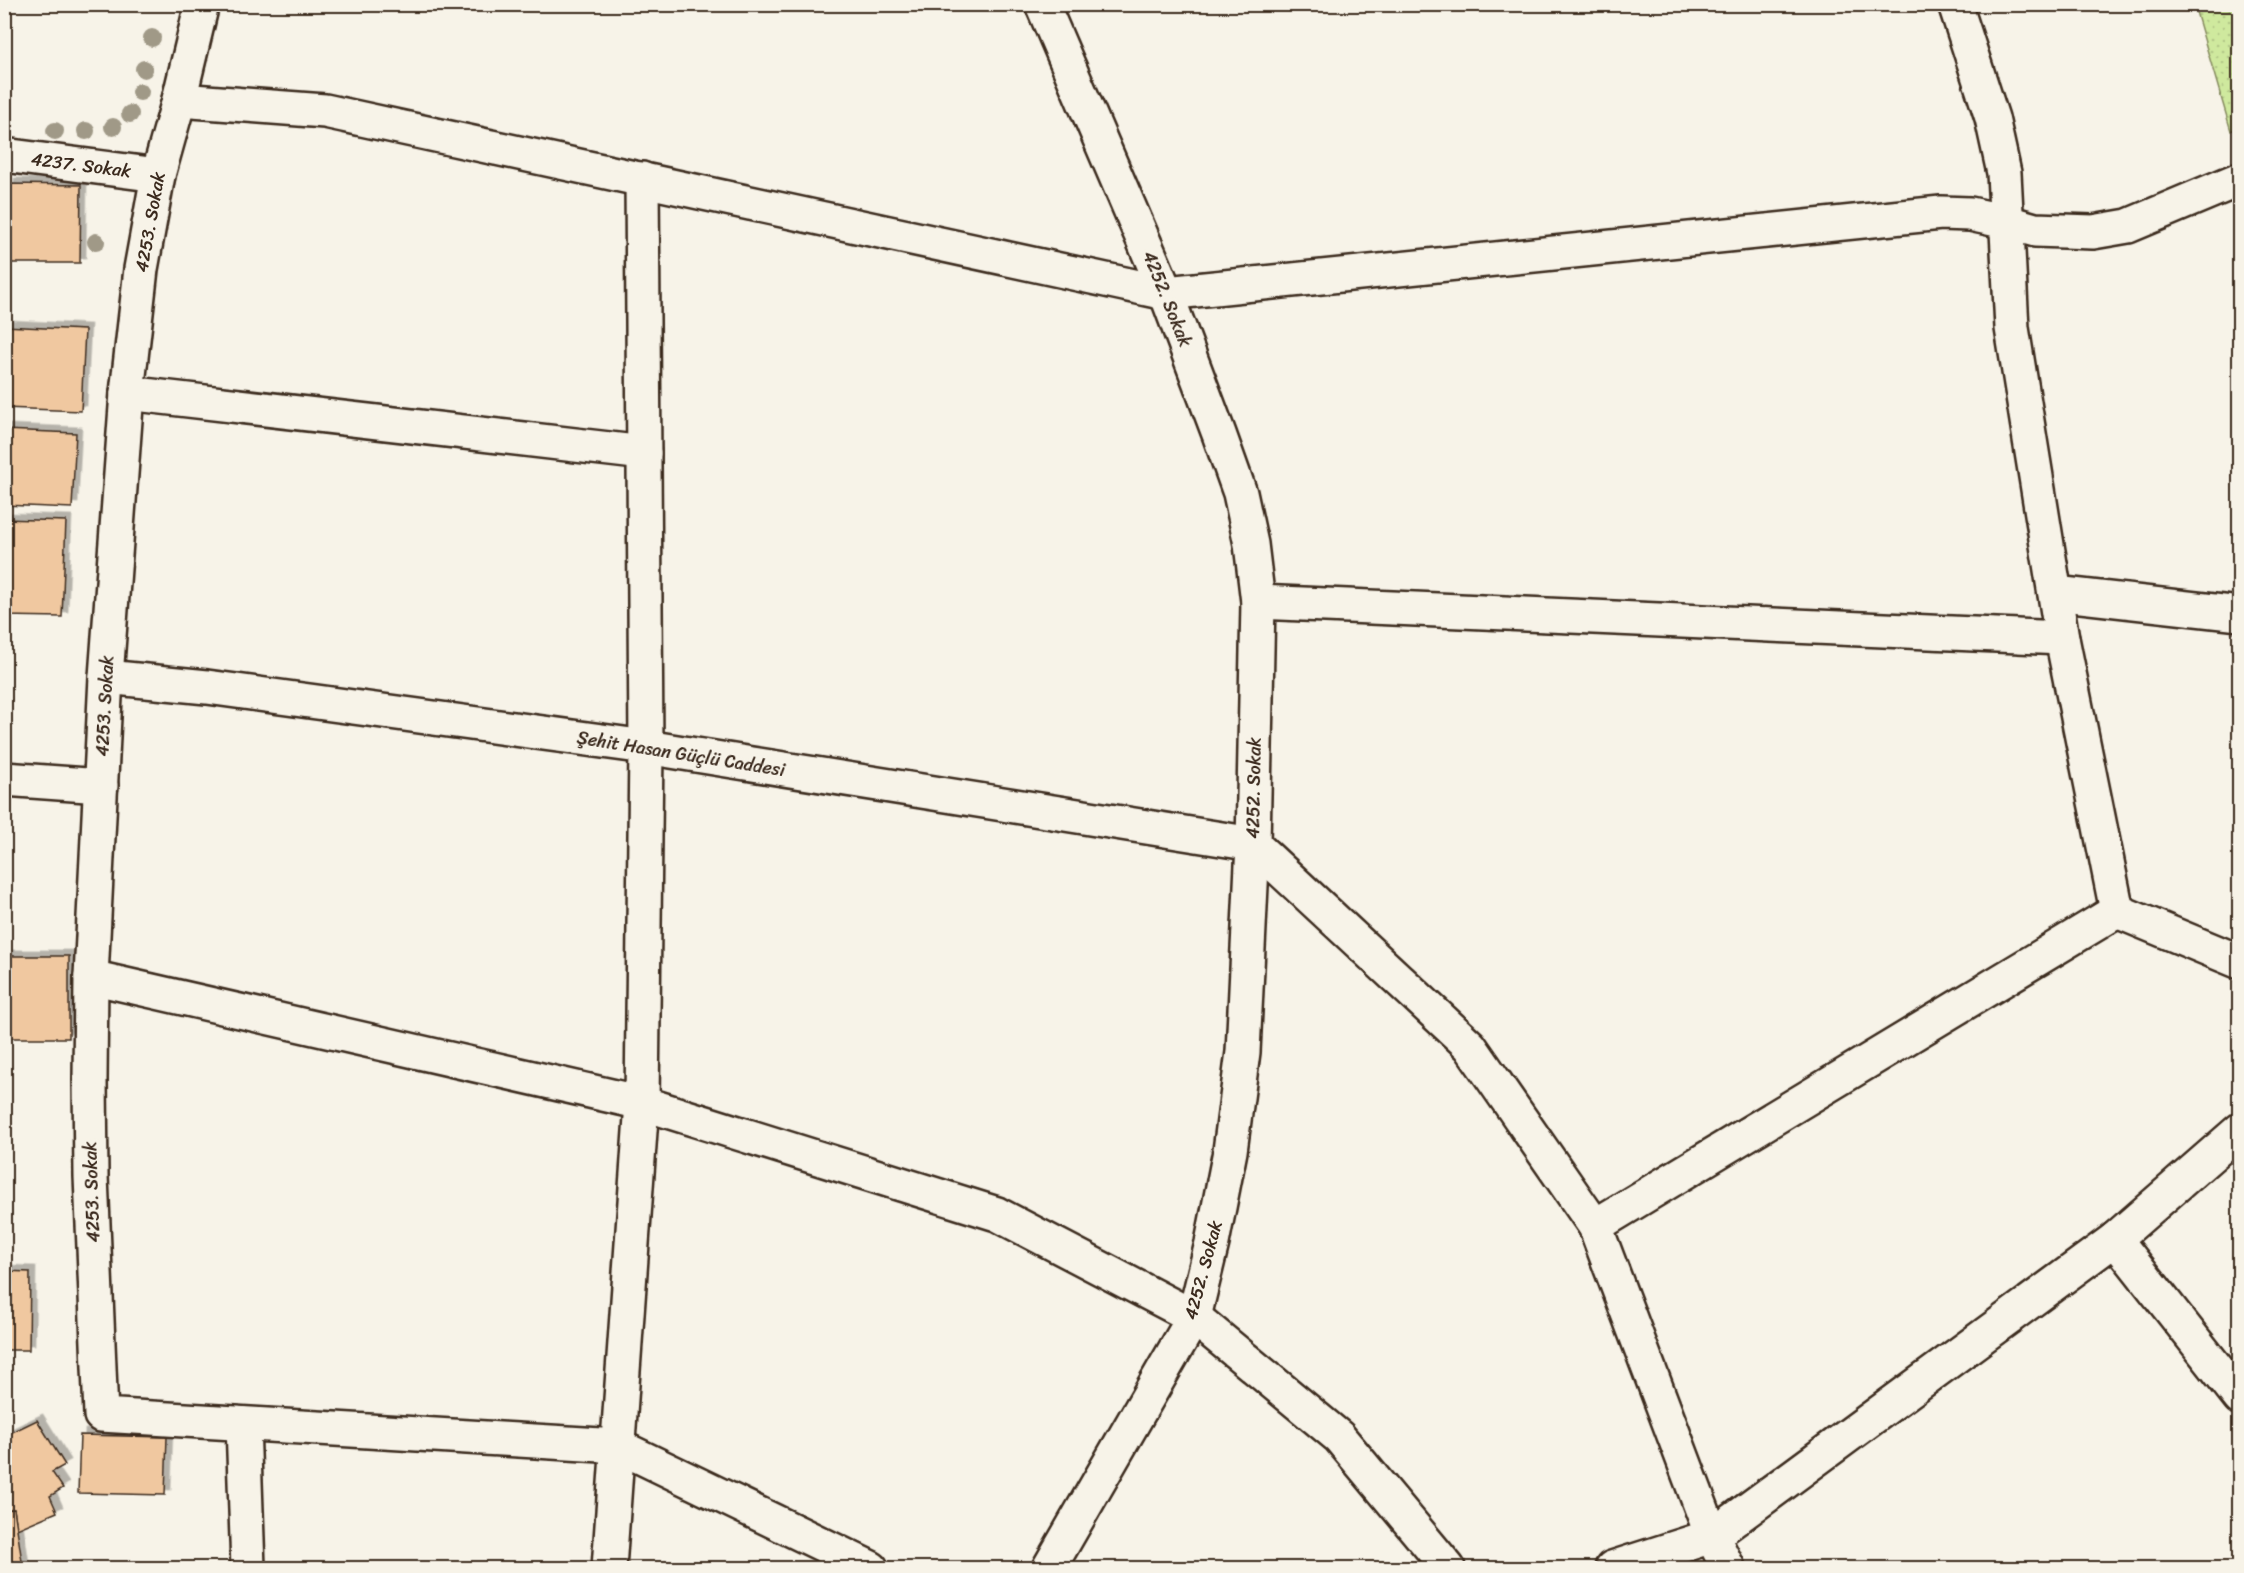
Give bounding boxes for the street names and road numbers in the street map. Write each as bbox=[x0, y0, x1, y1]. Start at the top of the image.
street label: 4237. Sokak bbox=[29, 143, 133, 187]
street label: 4253. Sokak bbox=[125, 169, 175, 275]
street label: 4252. Sokak bbox=[1133, 246, 1201, 353]
street label: 4253. Sokak bbox=[86, 654, 124, 757]
street label: Şehit Hasan Güçlü Caddesi bbox=[574, 722, 789, 786]
street label: 4252. Sokak bbox=[1237, 736, 1271, 839]
street label: 4253. Sokak bbox=[74, 1140, 110, 1243]
street label: 4252. Sokak bbox=[1174, 1216, 1232, 1323]

